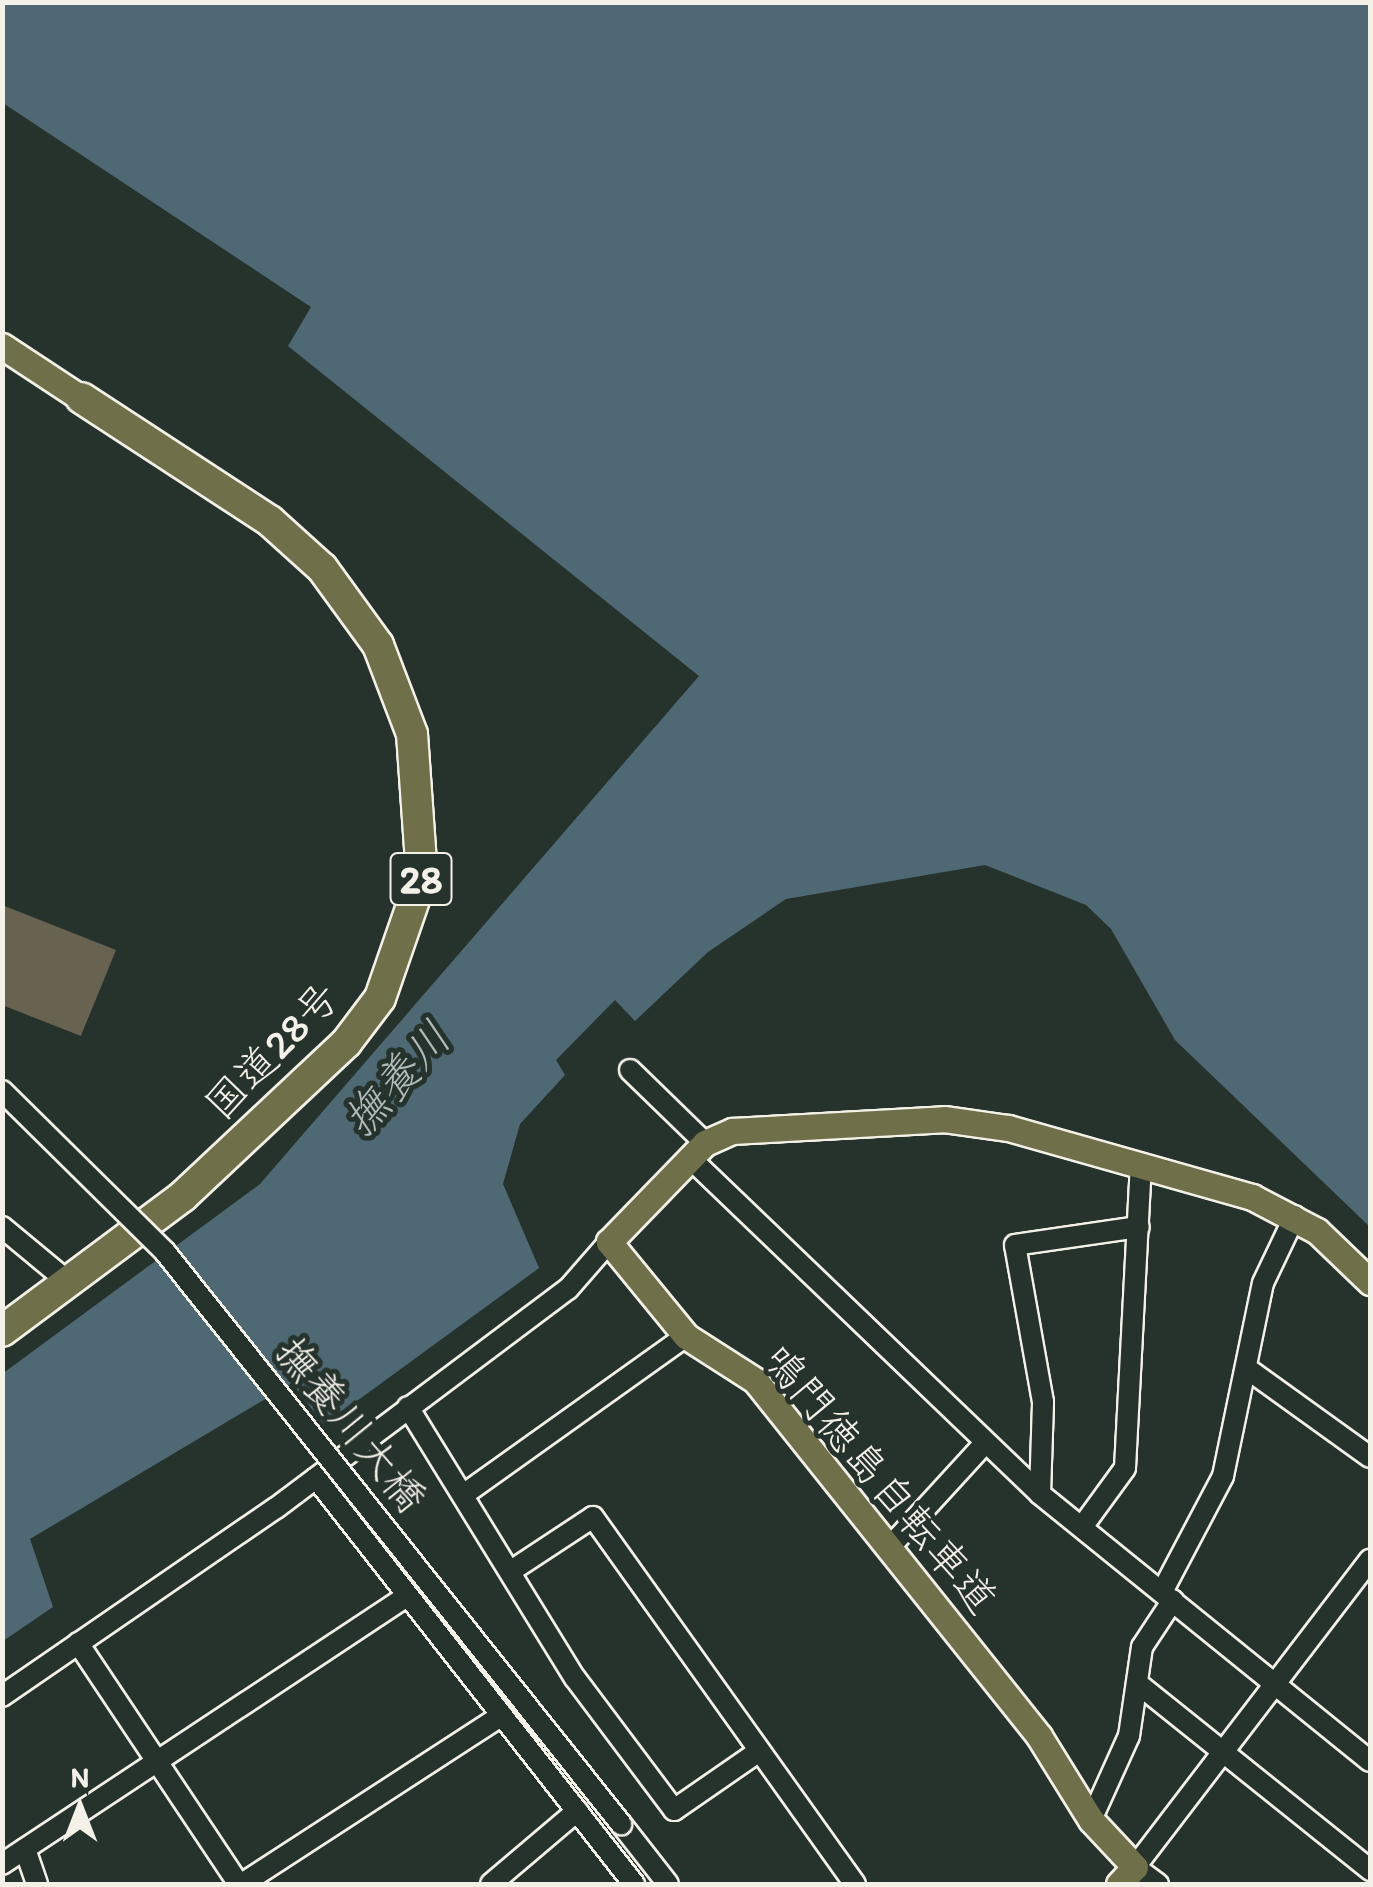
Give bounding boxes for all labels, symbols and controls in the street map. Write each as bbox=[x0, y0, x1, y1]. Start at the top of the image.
road number: 28 bbox=[388, 844, 454, 914]
street label: 国道28号 bbox=[194, 972, 350, 1130]
water label: 撫養川 bbox=[332, 1011, 462, 1147]
street label: 撫養川大橋 bbox=[265, 1328, 437, 1522]
street label: 鳴門徳島自転車道 bbox=[753, 1334, 1007, 1624]
north arrow bbox=[30, 1757, 130, 1857]
text: N bbox=[71, 1760, 89, 1794]

